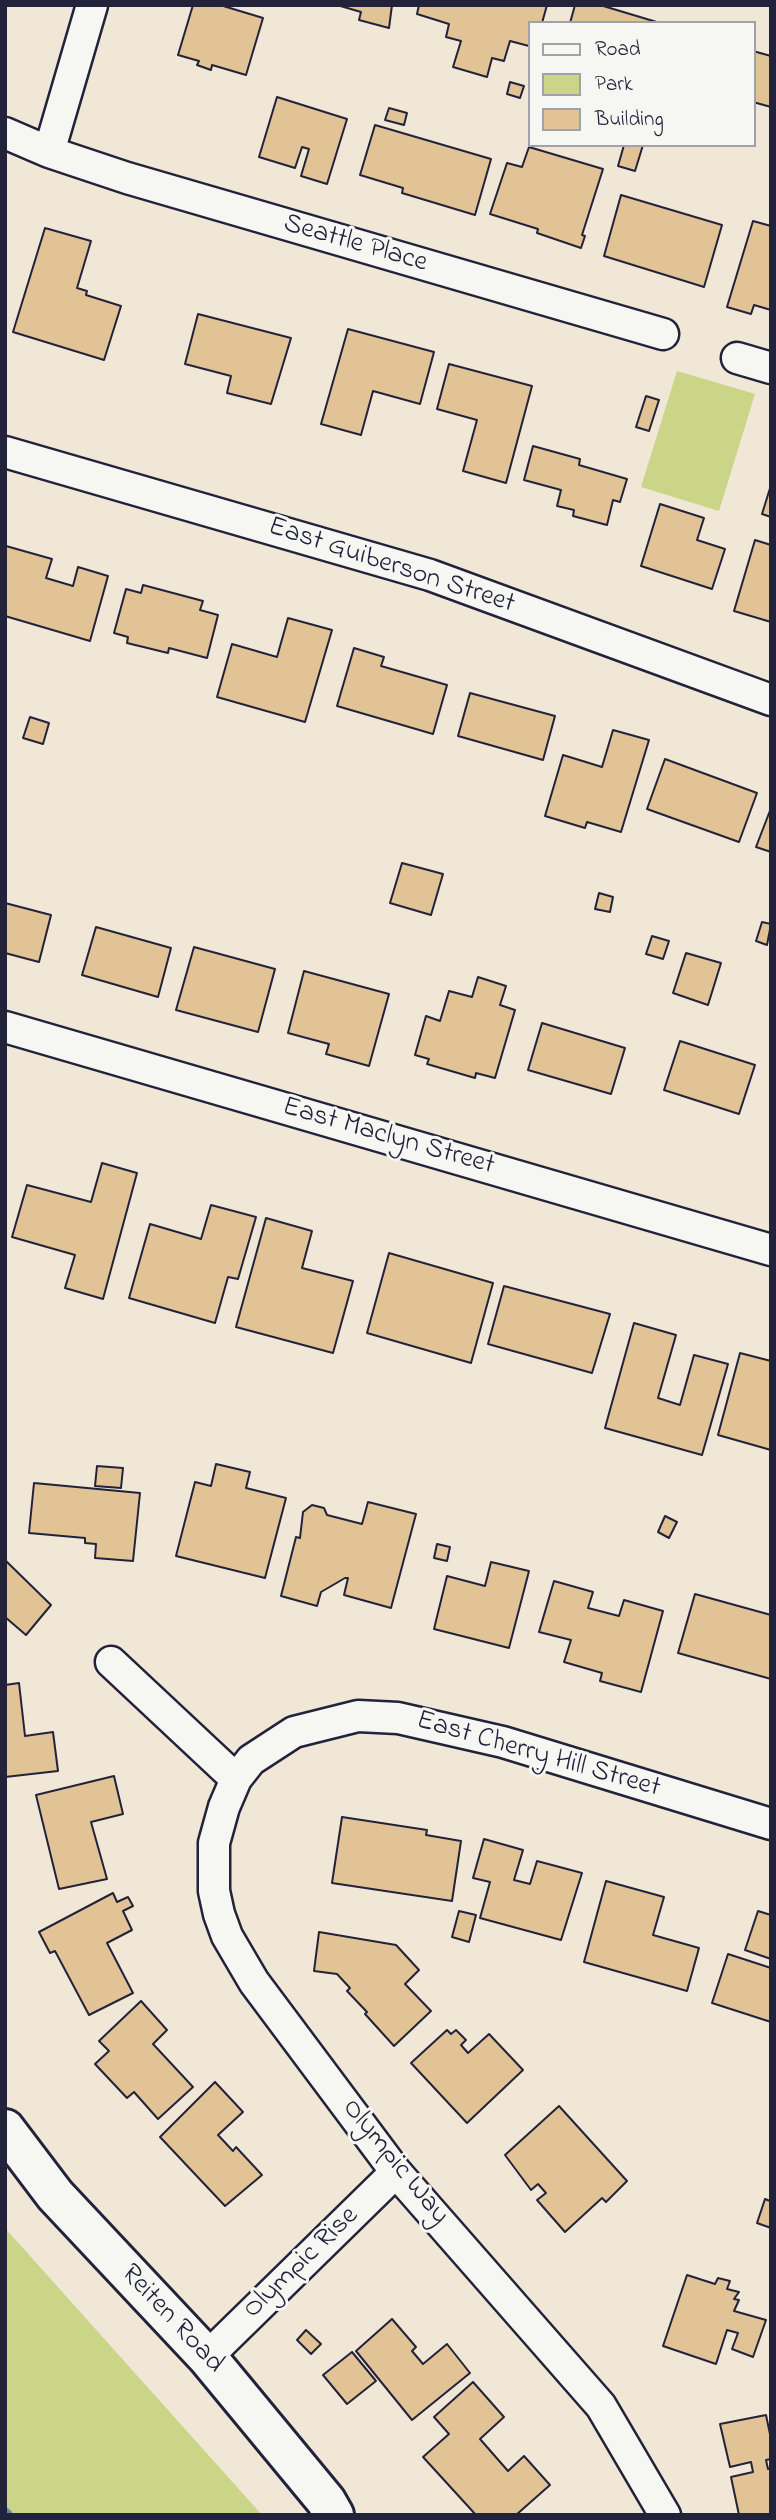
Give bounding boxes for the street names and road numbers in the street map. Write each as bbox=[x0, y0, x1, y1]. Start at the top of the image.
street label: Seattle Place bbox=[279, 208, 431, 282]
street label: East Guiberson Street bbox=[263, 511, 519, 623]
street label: East Maclyn Street bbox=[278, 1092, 498, 1184]
street label: East Cherry Hill Street bbox=[412, 1705, 664, 1807]
street label: Olympic Way bbox=[333, 2093, 455, 2233]
street label: Olympic Rise bbox=[237, 2201, 367, 2327]
street label: Reiten Road bbox=[112, 2259, 230, 2381]

